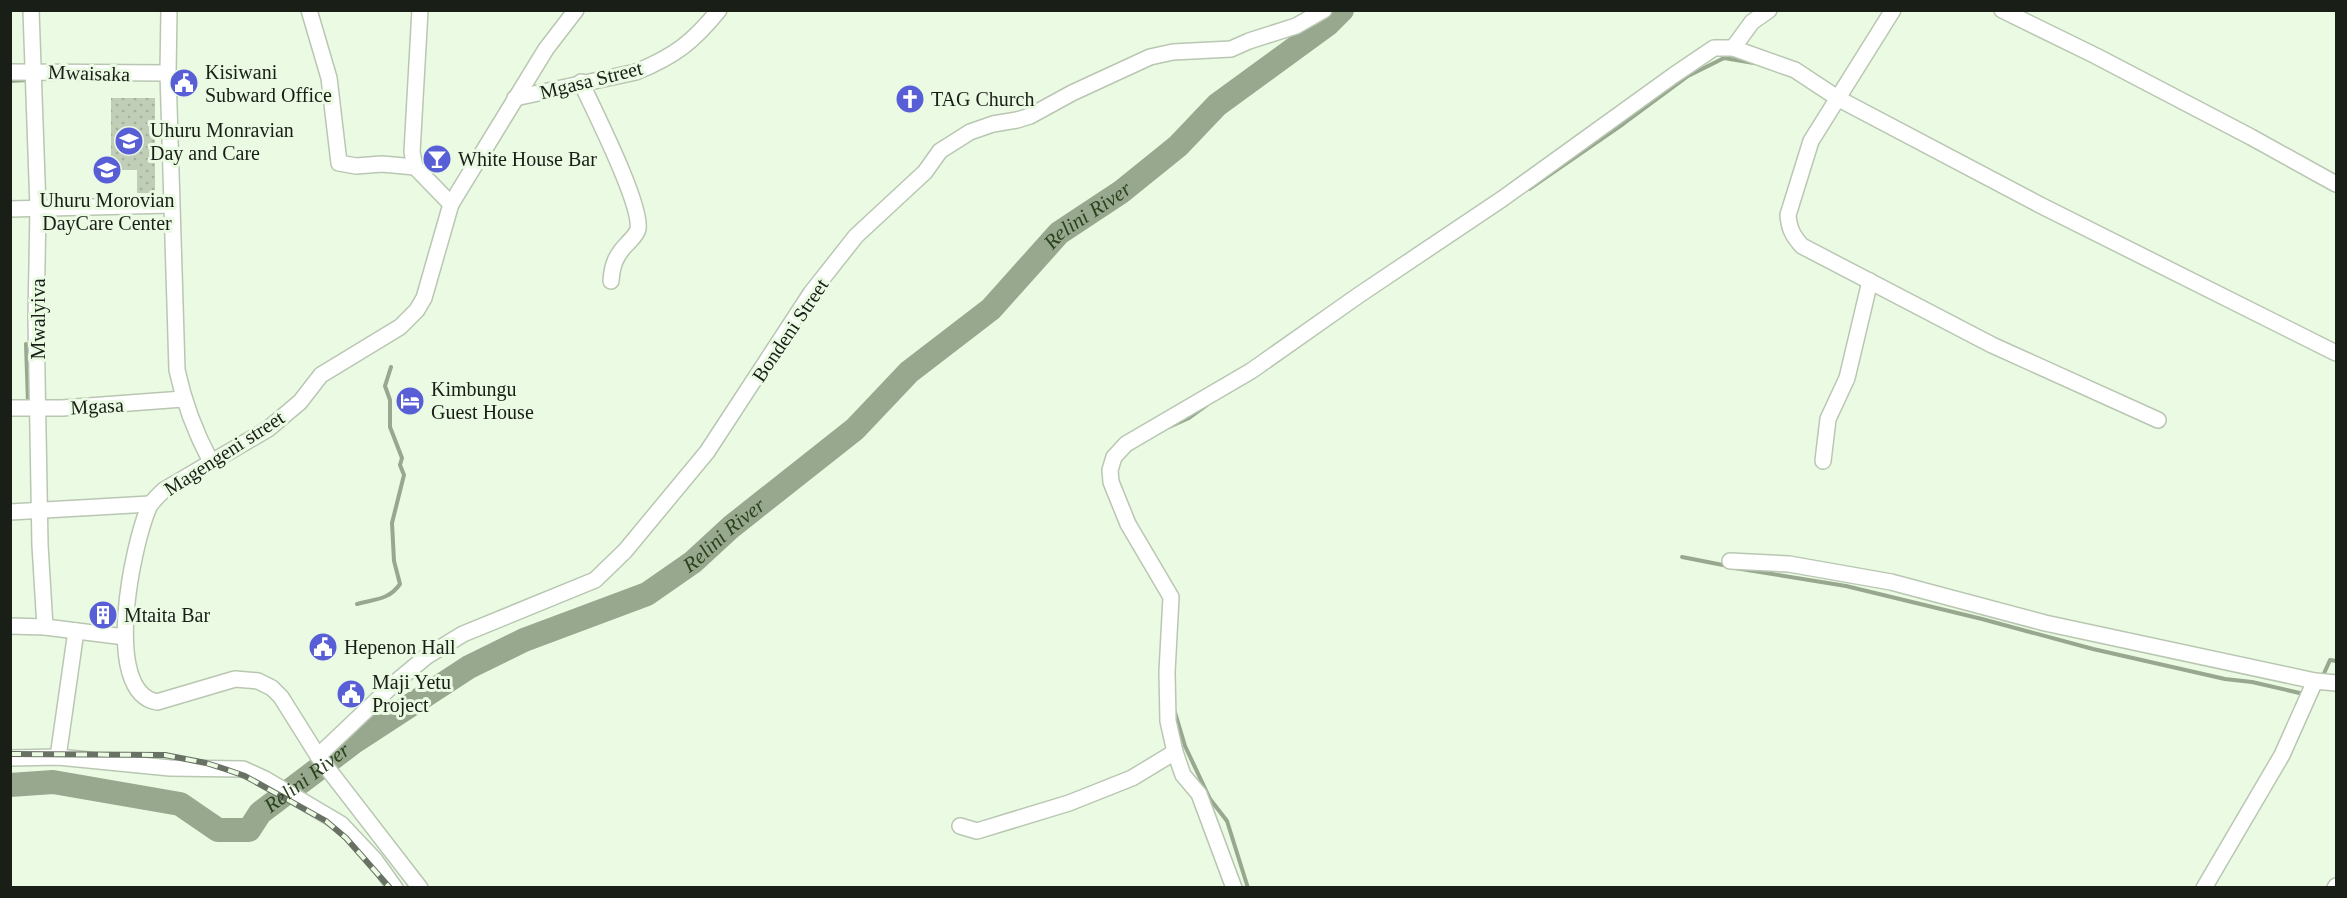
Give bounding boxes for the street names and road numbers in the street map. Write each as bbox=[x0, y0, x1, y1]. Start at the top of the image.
street label: Mgasa Street bbox=[537, 57, 645, 104]
street label: Mwaisaka bbox=[48, 61, 131, 85]
street label: Bondeni Street bbox=[747, 274, 833, 386]
street label: Mwalyiva bbox=[27, 278, 50, 360]
street label: Mgasa bbox=[70, 394, 124, 419]
street label: Magengeni street bbox=[160, 406, 289, 501]

